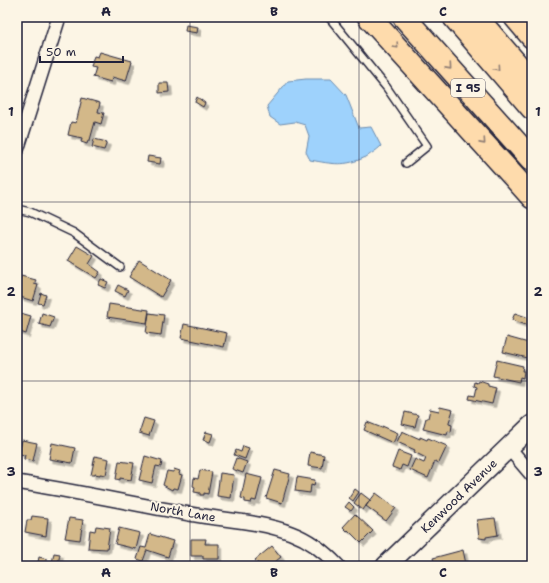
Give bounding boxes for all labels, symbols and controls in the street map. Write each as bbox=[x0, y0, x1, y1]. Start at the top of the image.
text: A bbox=[101, 3, 111, 20]
text: B bbox=[270, 3, 278, 20]
text: C bbox=[439, 3, 447, 20]
scale bar bbox=[40, 38, 123, 64]
one-way arrow bbox=[391, 41, 398, 48]
text: 50 m bbox=[46, 44, 76, 60]
one-way arrow bbox=[444, 62, 452, 70]
one-way arrow bbox=[493, 63, 500, 71]
road number: I 95 bbox=[451, 79, 485, 97]
text: 1 bbox=[8, 103, 14, 120]
text: 1 bbox=[535, 103, 541, 120]
one-way arrow bbox=[478, 137, 486, 145]
text: 2 bbox=[6, 283, 16, 300]
text: 2 bbox=[533, 283, 543, 300]
street label: Kenwood Avenue bbox=[417, 455, 501, 537]
text: 3 bbox=[6, 463, 16, 480]
text: 3 bbox=[533, 463, 543, 480]
street label: North Lane bbox=[149, 498, 217, 526]
text: A bbox=[101, 564, 111, 581]
text: B bbox=[270, 564, 278, 581]
text: C bbox=[439, 564, 447, 581]

